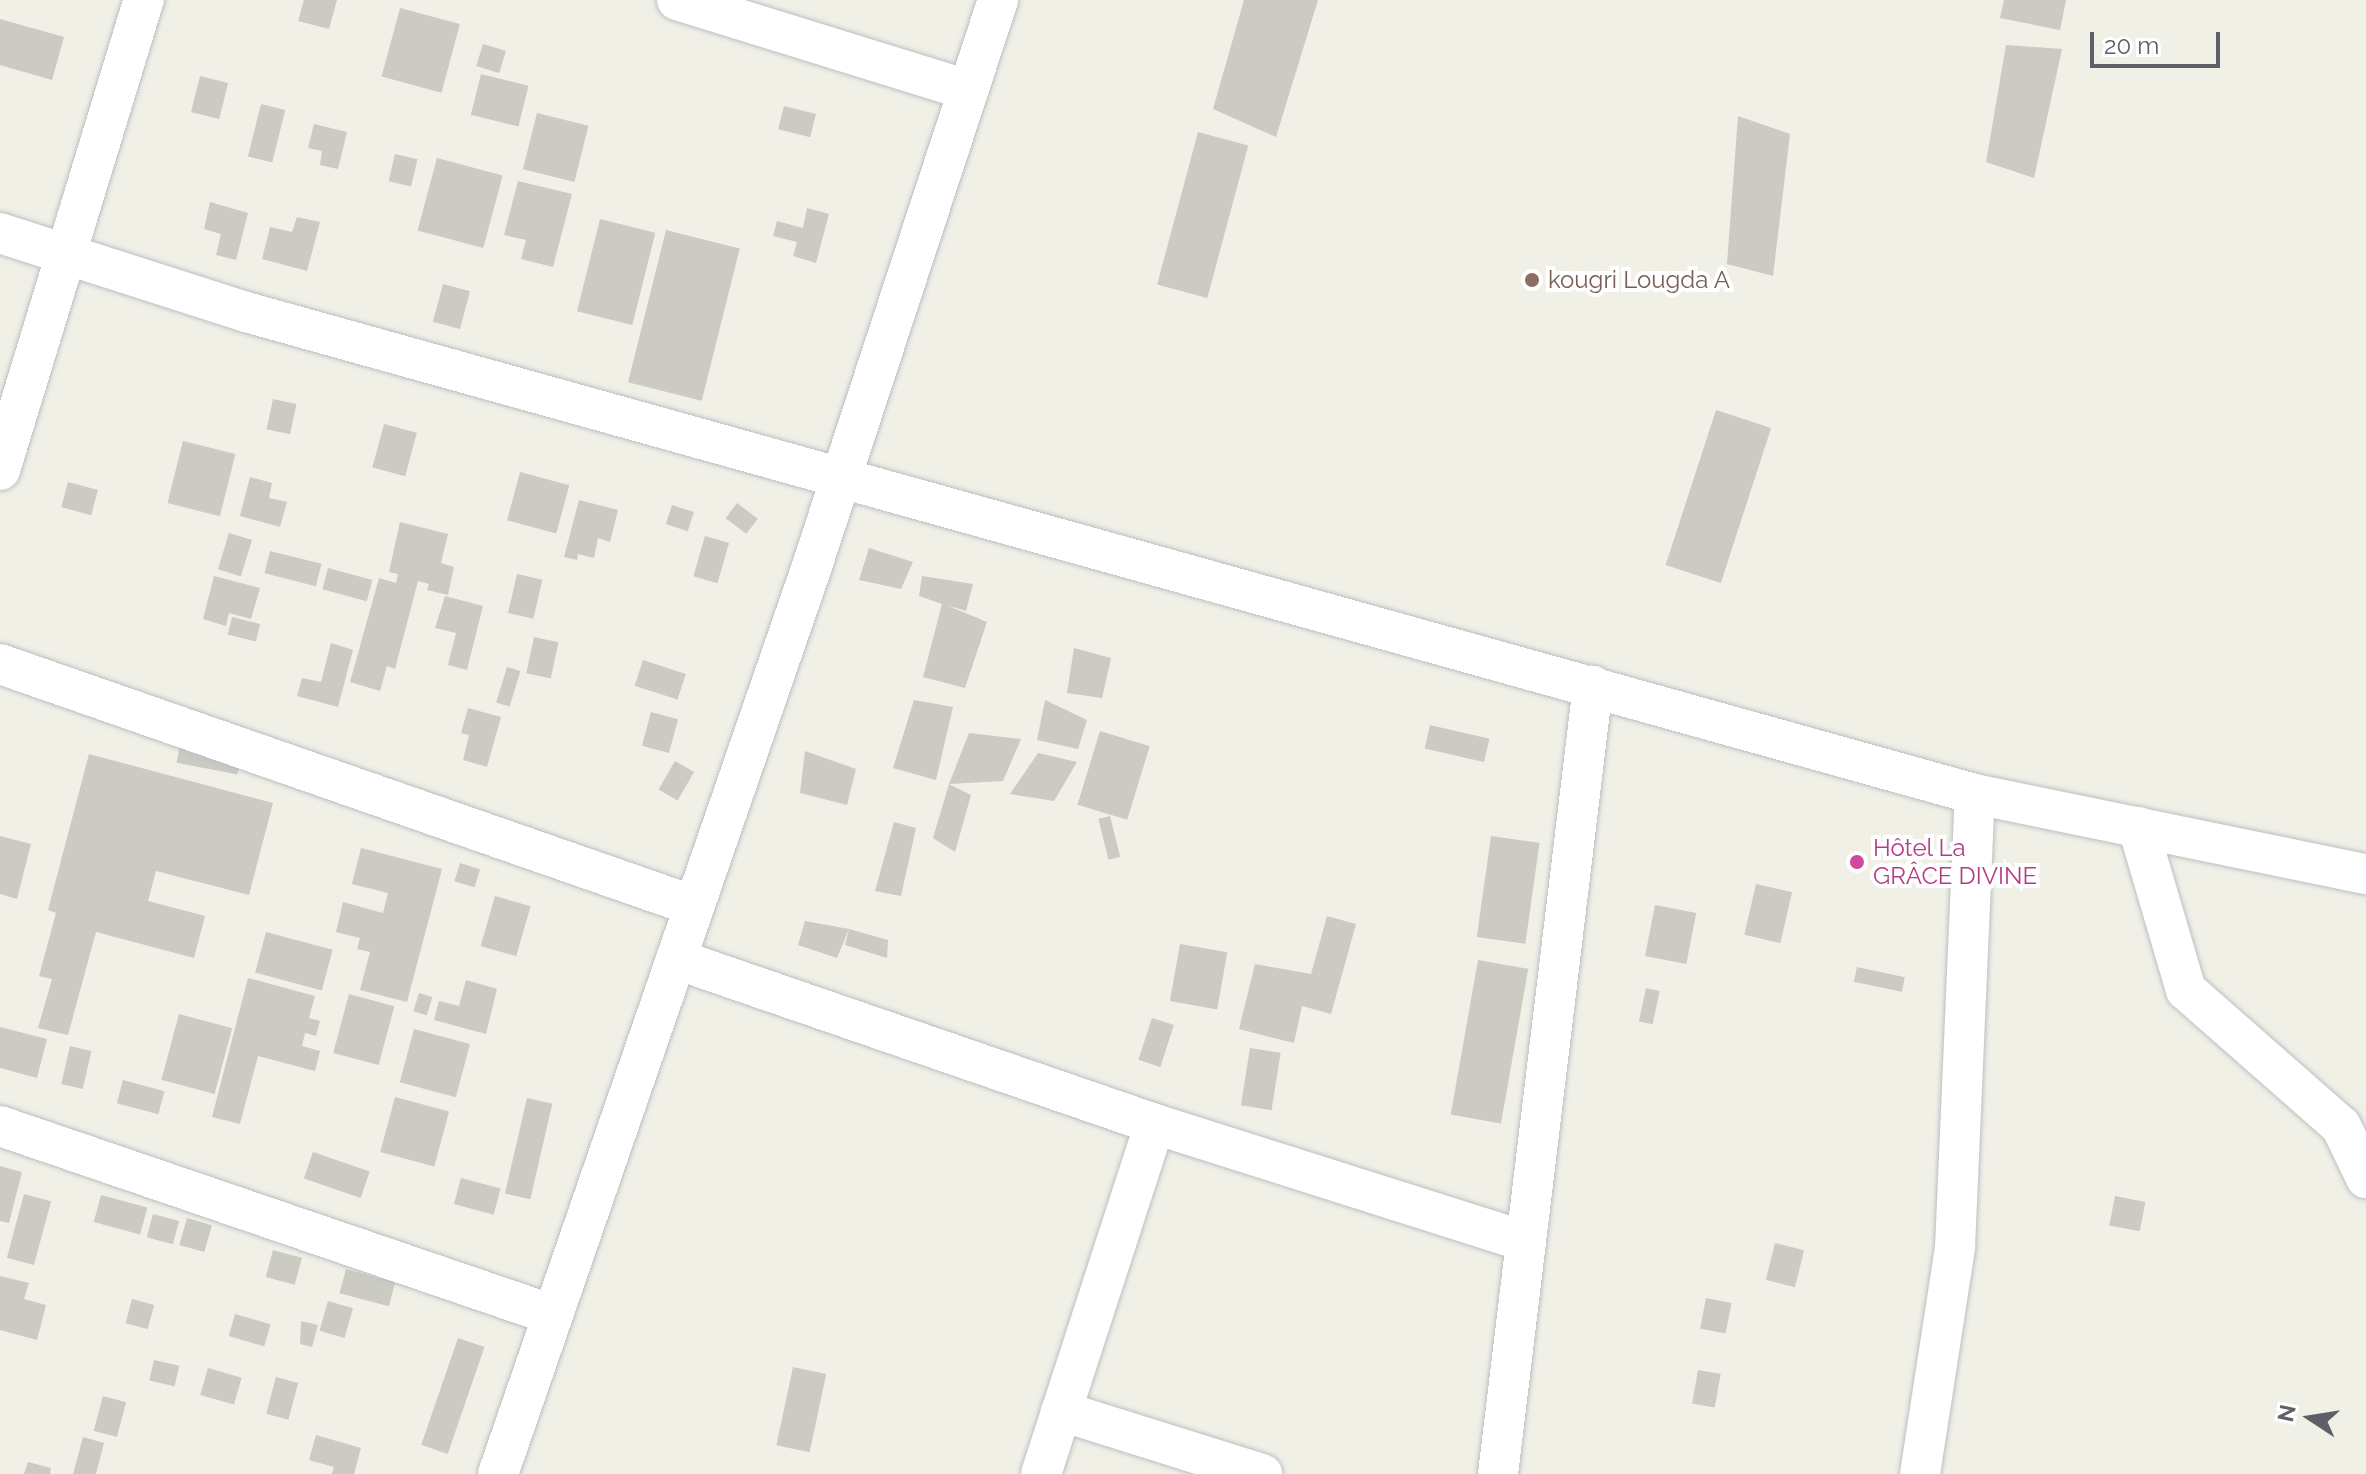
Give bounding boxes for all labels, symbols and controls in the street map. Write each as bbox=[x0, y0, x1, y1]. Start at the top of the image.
scale bar bbox=[2094, 16, 2224, 66]
text: 20 m bbox=[2104, 31, 2159, 60]
place label: kougri Lougda A bbox=[1548, 266, 1731, 294]
marker: kougri Lougda A bbox=[1523, 271, 1541, 289]
place label: Hôtel La GRÂCE DIVINE bbox=[1873, 834, 2037, 890]
marker: Hôtel La GRÂCE DIVINE bbox=[1848, 853, 1866, 871]
north arrow bbox=[2270, 1378, 2350, 1458]
text: N bbox=[2272, 1402, 2301, 1424]

